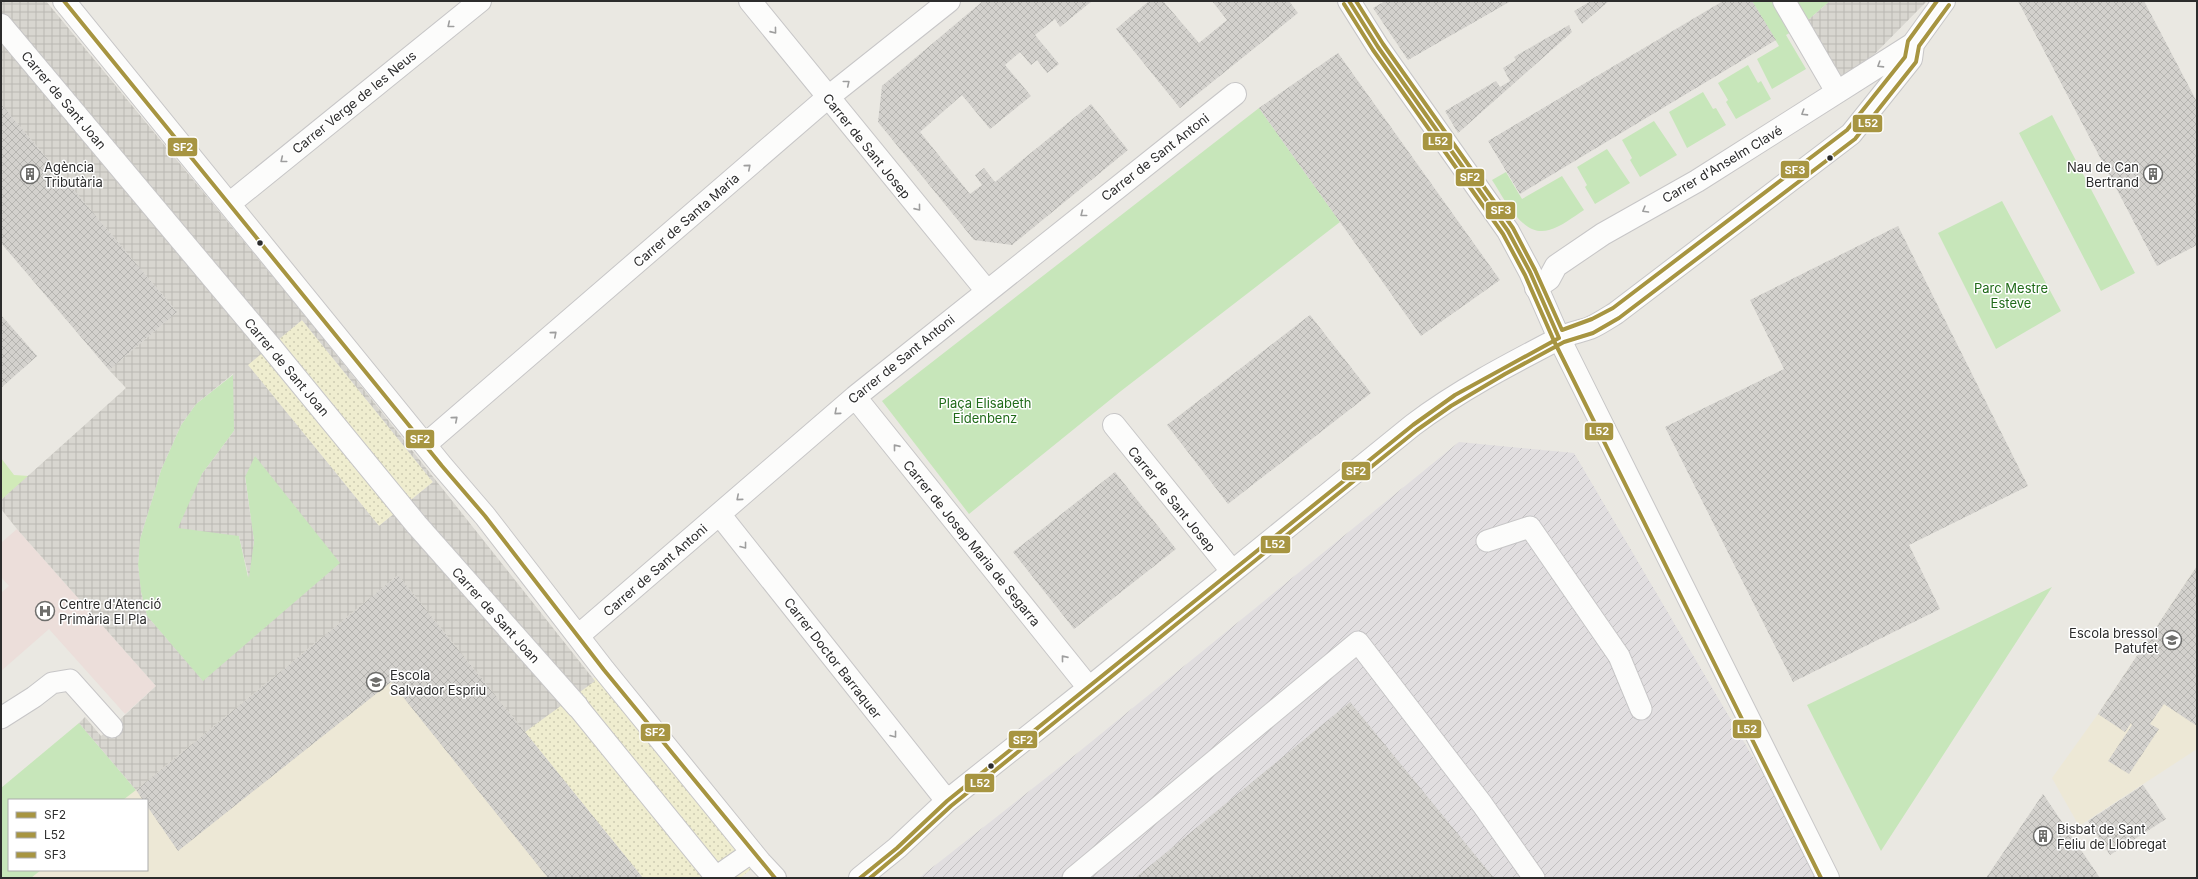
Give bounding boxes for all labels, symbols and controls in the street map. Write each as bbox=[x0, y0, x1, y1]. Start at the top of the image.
one-way arrow bbox=[447, 21, 454, 28]
one-way arrow bbox=[769, 27, 776, 34]
street label: Carrer Verge de les Neus bbox=[289, 47, 419, 157]
street label: Carrer de Sant Joan bbox=[18, 48, 110, 152]
one-way arrow bbox=[1877, 61, 1884, 68]
one-way arrow bbox=[842, 80, 849, 87]
street label: Carrer de Sant Josep bbox=[820, 90, 914, 202]
one-way arrow bbox=[1801, 108, 1808, 116]
street label: Carrer de Sant Antoni bbox=[1098, 110, 1212, 204]
line badge: L52 bbox=[1852, 114, 1883, 133]
text: L52 bbox=[1858, 116, 1878, 130]
street label: Carrer d'Anselm Clavé bbox=[1659, 122, 1785, 206]
line badge: L52 bbox=[1422, 132, 1453, 151]
text: L52 bbox=[1428, 134, 1448, 148]
line badge: SF2 bbox=[167, 137, 198, 157]
text: SF2 bbox=[173, 140, 193, 154]
unlabelled marker bbox=[1825, 153, 1835, 163]
one-way arrow bbox=[281, 155, 288, 162]
place label: Agència Tributària bbox=[44, 159, 103, 190]
place label: Nau de Can Bertrand bbox=[2067, 159, 2139, 190]
line badge: SF3 bbox=[1780, 160, 1810, 179]
building icon: Agència Tributària bbox=[19, 163, 41, 185]
text: SF3 bbox=[1785, 163, 1805, 177]
building icon: Nau de Can Bertrand bbox=[2142, 163, 2164, 185]
one-way arrow bbox=[743, 164, 751, 172]
line badge: SF2 bbox=[1455, 168, 1485, 187]
street label: Carrer de Santa Maria bbox=[630, 170, 742, 270]
text: SF2 bbox=[1460, 170, 1480, 184]
line badge: SF3 bbox=[1485, 201, 1516, 220]
text: SF3 bbox=[1491, 203, 1511, 217]
one-way arrow bbox=[913, 204, 920, 211]
one-way arrow bbox=[1642, 205, 1649, 213]
one-way arrow bbox=[1081, 209, 1088, 216]
unlabelled marker bbox=[255, 238, 265, 248]
park label: Parc Mestre Esteve bbox=[1974, 280, 2048, 311]
street label: Carrer de Sant Antoni bbox=[844, 311, 958, 407]
street label: Carrer de Sant Joan bbox=[241, 315, 333, 419]
one-way arrow bbox=[549, 331, 557, 339]
park label: Plaça Elisabeth Eidenbenz bbox=[938, 395, 1032, 426]
one-way arrow bbox=[834, 408, 842, 415]
one-way arrow bbox=[451, 416, 458, 423]
line badge: L52 bbox=[1584, 422, 1614, 441]
text: L52 bbox=[1589, 424, 1609, 438]
line badge: SF2 bbox=[405, 429, 435, 449]
text: SF2 bbox=[410, 432, 430, 446]
street label: Carrer de Sant Josep bbox=[1125, 443, 1219, 555]
one-way arrow bbox=[893, 445, 900, 452]
street label: Carrer de Josep Maria de Segarra bbox=[900, 457, 1044, 629]
line badge: SF2 bbox=[1341, 461, 1371, 481]
text: SF2 bbox=[1346, 464, 1366, 478]
one-way arrow bbox=[736, 493, 744, 501]
street label: Carrer de Sant Antoni bbox=[600, 520, 710, 620]
line badge: L52 bbox=[1260, 535, 1291, 554]
text: L52 bbox=[1265, 537, 1285, 551]
one-way arrow bbox=[739, 541, 746, 548]
street label: Carrer de Sant Joan bbox=[449, 564, 543, 666]
street label: Carrer Doctor Barraquer bbox=[781, 594, 885, 722]
place label: Centre d'Atenció Primària El Pla bbox=[59, 596, 161, 627]
hospital icon: Centre d'Atenció Primària El Pla bbox=[34, 600, 56, 622]
place label: Escola bressol Patufet bbox=[2069, 625, 2158, 656]
school or university icon: Escola bressol Patufet bbox=[2161, 629, 2183, 651]
one-way arrow bbox=[1062, 656, 1069, 663]
place label: Escola Salvador Espriu bbox=[390, 667, 486, 698]
school or university icon: Escola Salvador Espriu bbox=[365, 671, 387, 693]
line badge: L52 bbox=[1732, 719, 1762, 739]
text: L52 bbox=[1737, 722, 1757, 736]
line badge: SF2 bbox=[640, 723, 671, 742]
text: SF2 bbox=[645, 725, 665, 739]
line badge: SF2 bbox=[1008, 730, 1038, 749]
one-way arrow bbox=[890, 731, 897, 738]
text: SF2 bbox=[1013, 733, 1033, 747]
unlabelled marker bbox=[986, 761, 996, 771]
line badge: L52 bbox=[964, 773, 995, 793]
text: L52 bbox=[970, 776, 990, 790]
legend bbox=[8, 799, 148, 871]
text: SF2 bbox=[44, 807, 66, 822]
place label: Bisbat de Sant Feliu de Llobregat bbox=[2057, 821, 2167, 852]
building icon: Bisbat de Sant Feliu de Llobregat bbox=[2032, 825, 2054, 847]
text: L52 bbox=[44, 827, 65, 842]
text: SF3 bbox=[44, 847, 66, 862]

